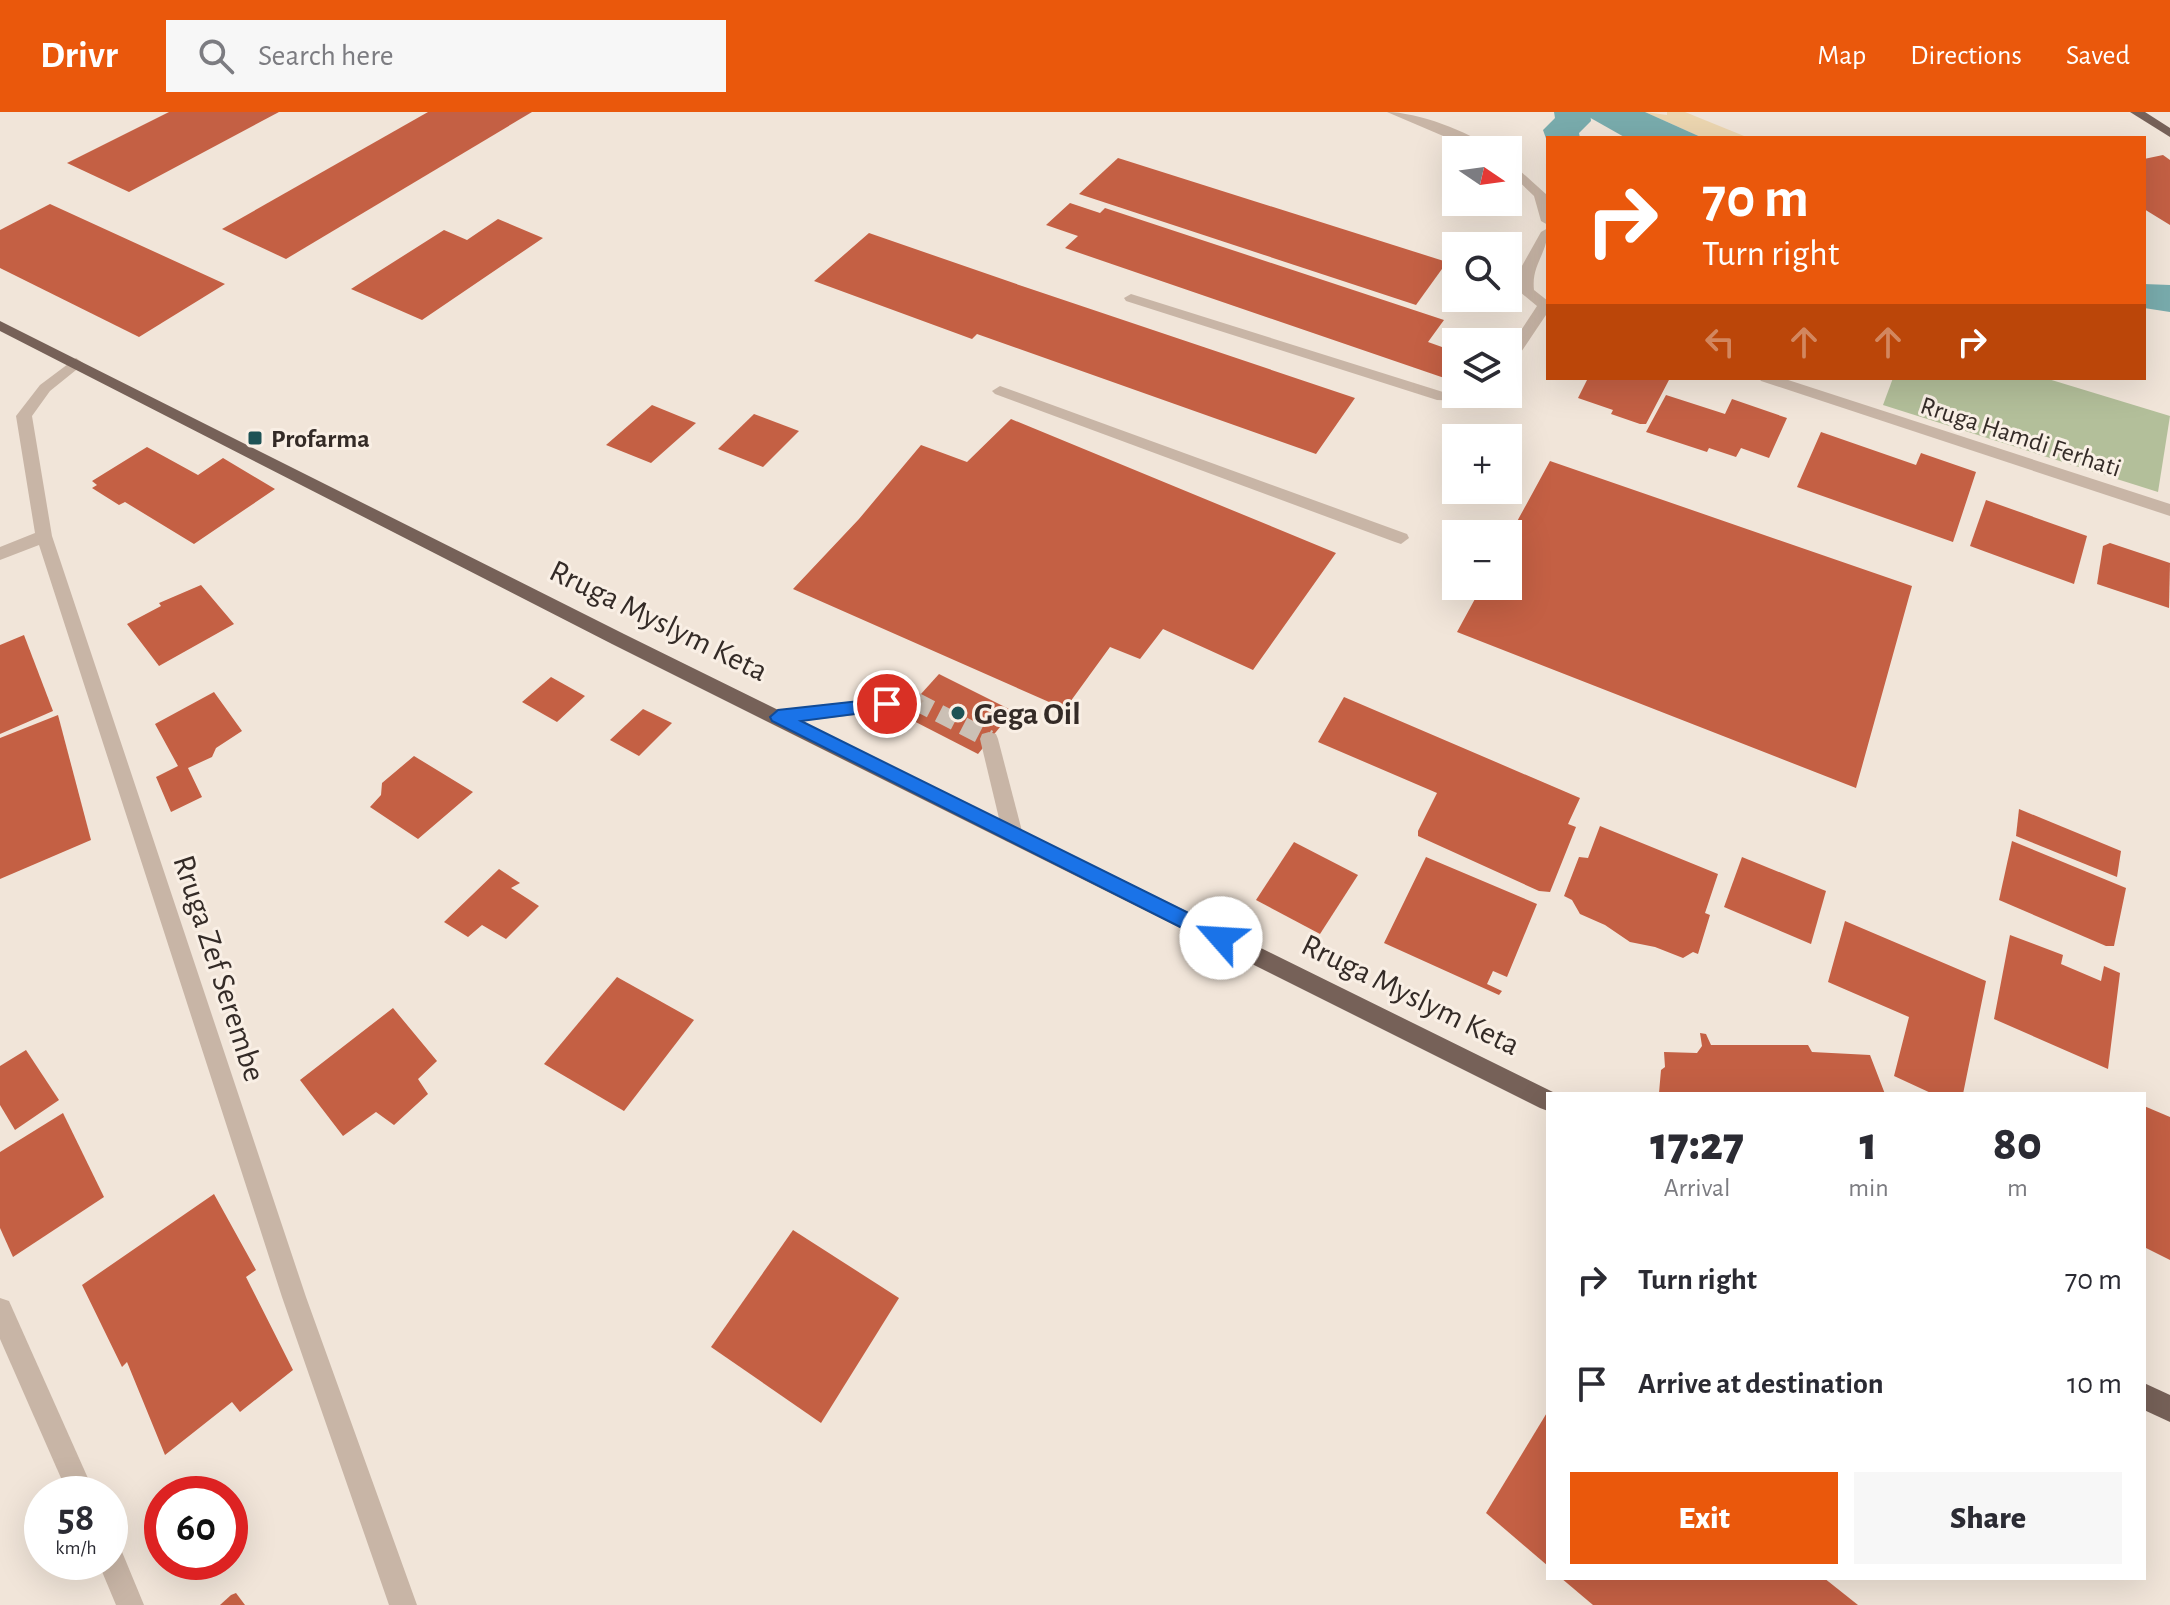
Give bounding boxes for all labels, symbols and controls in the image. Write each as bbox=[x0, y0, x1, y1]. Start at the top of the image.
search box bbox=[166, 20, 726, 92]
icon: search bbox=[194, 34, 238, 78]
text: Drivr bbox=[40, 37, 118, 75]
text: Search here bbox=[258, 41, 394, 71]
text: Map bbox=[1817, 42, 1866, 70]
text: Directions bbox=[1910, 42, 2022, 70]
text: Saved bbox=[2066, 42, 2130, 70]
north arrow bbox=[1442, 136, 1522, 216]
map controls bbox=[1442, 136, 1522, 600]
icon: right bbox=[1570, 168, 1674, 272]
text: 70 m bbox=[1702, 171, 1809, 227]
button: search bbox=[1442, 232, 1522, 312]
text: Turn right bbox=[1702, 236, 1839, 272]
icon: left bbox=[1698, 320, 1742, 364]
icon: ahead bbox=[1782, 320, 1826, 364]
icon: ahead bbox=[1866, 320, 1910, 364]
icon: right bbox=[1950, 320, 1994, 364]
button: layers bbox=[1442, 328, 1522, 408]
street label: Rruga Hamdi Ferhati bbox=[1917, 392, 2124, 482]
button: + bbox=[1442, 424, 1522, 504]
place label: Profarma bbox=[271, 426, 370, 452]
marker: Profarma bbox=[246, 429, 264, 447]
button: − bbox=[1442, 520, 1522, 600]
street label: Rruga Myslym Keta bbox=[545, 554, 773, 687]
pin bbox=[853, 670, 921, 738]
icon: arrive bbox=[865, 682, 909, 726]
place label: Gega Oil bbox=[974, 698, 1081, 730]
marker: Gega Oil bbox=[949, 704, 967, 722]
street label: Rruga Zef Serembe bbox=[167, 851, 271, 1085]
position arrow bbox=[1179, 896, 1263, 980]
street label: Rruga Myslym Keta bbox=[1297, 928, 1525, 1061]
text: 17:27 bbox=[1650, 1121, 1744, 1169]
text: 1 bbox=[1860, 1121, 1877, 1169]
text: 80 bbox=[1993, 1121, 2042, 1169]
text: Arrival bbox=[1664, 1175, 1731, 1201]
text: min bbox=[1848, 1175, 1889, 1201]
text: m bbox=[2007, 1175, 2028, 1201]
icon: right bbox=[1570, 1258, 1614, 1302]
text: Turn right bbox=[1638, 1265, 1757, 1295]
text: 70 m bbox=[2065, 1265, 2122, 1295]
icon: arrive bbox=[1570, 1362, 1614, 1406]
text: Arrive at destination bbox=[1638, 1369, 1884, 1399]
text: 10 m bbox=[2067, 1369, 2122, 1399]
button: Exit bbox=[1570, 1472, 1838, 1564]
button: Share bbox=[1854, 1472, 2122, 1564]
speed limit sign: 60 bbox=[144, 1476, 248, 1580]
text: 58 bbox=[57, 1498, 94, 1538]
text: km/h bbox=[55, 1538, 97, 1558]

